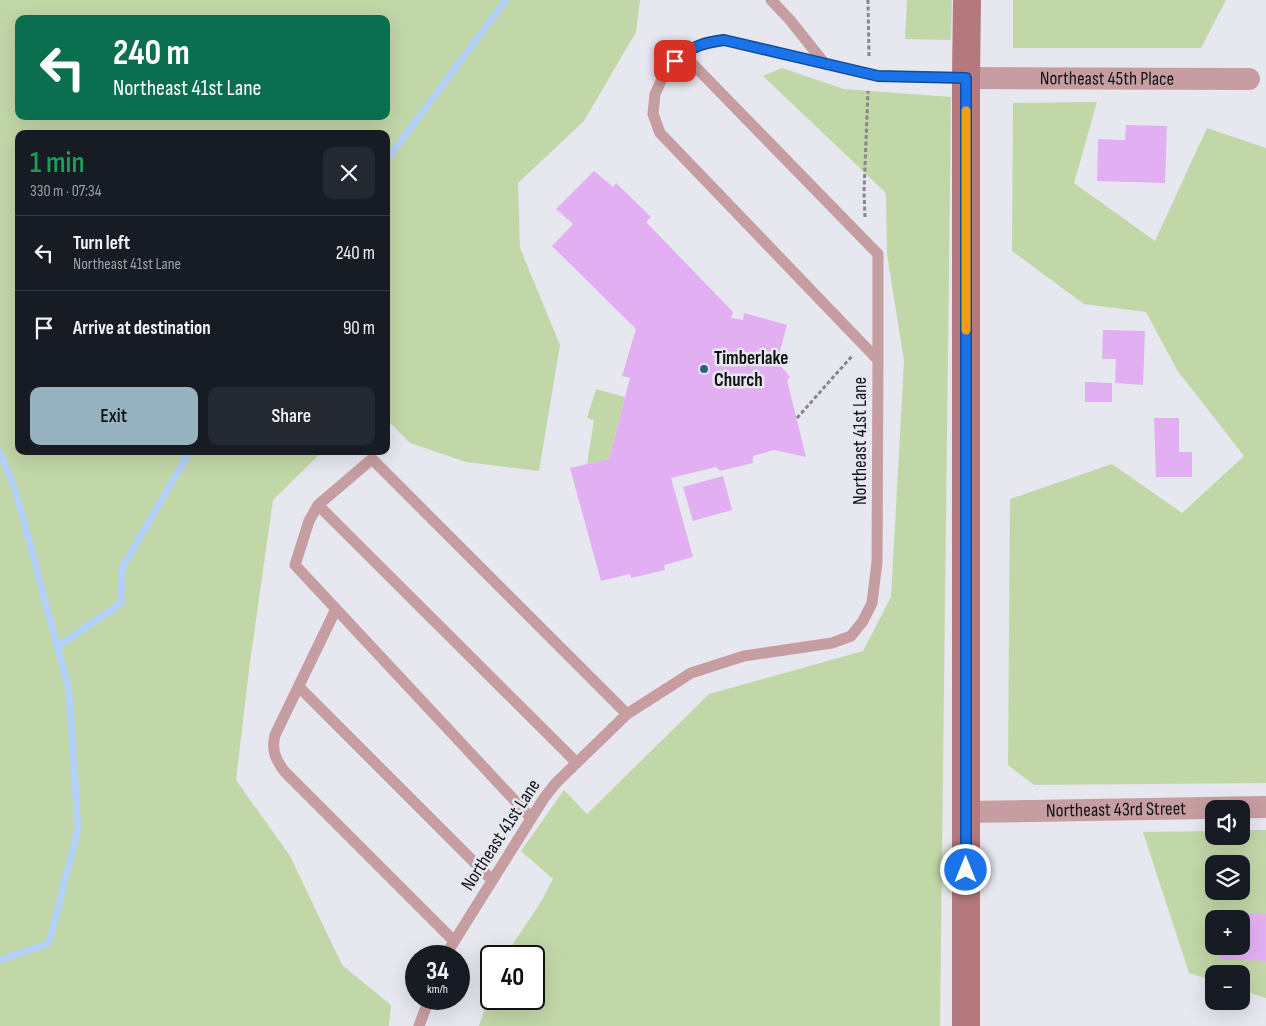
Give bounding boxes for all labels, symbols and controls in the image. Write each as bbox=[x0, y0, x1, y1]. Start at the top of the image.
text: 240 m bbox=[113, 32, 190, 75]
icon: left bbox=[30, 35, 95, 100]
pin bbox=[654, 40, 696, 82]
icon: arrive bbox=[661, 47, 689, 75]
street label: Northeast 45th Place bbox=[1040, 67, 1174, 90]
text: Northeast 41st Lane bbox=[113, 75, 261, 102]
text: 1 min bbox=[30, 145, 85, 181]
button: close bbox=[323, 147, 375, 199]
text: 330 m · 07:34 bbox=[30, 182, 102, 201]
text: Turn left bbox=[73, 232, 130, 255]
icon: left bbox=[30, 239, 58, 267]
text: 240 m bbox=[336, 242, 375, 265]
text: Northeast 41st Lane bbox=[73, 255, 181, 274]
icon: arrive bbox=[30, 314, 58, 342]
text: Arrive at destination bbox=[73, 317, 211, 340]
text: 90 m bbox=[343, 317, 375, 340]
place label: Timberlake Church bbox=[714, 347, 788, 392]
marker: Timberlake Church bbox=[698, 363, 710, 375]
street label: Northeast 41st Lane bbox=[849, 377, 872, 505]
button: Exit bbox=[30, 387, 198, 445]
button: Share bbox=[208, 387, 375, 445]
street label: Northeast 41st Lane bbox=[456, 775, 546, 895]
street label: Northeast 43rd Street bbox=[1046, 797, 1186, 822]
map controls bbox=[1205, 800, 1250, 1010]
button: sound bbox=[1205, 800, 1250, 845]
position arrow bbox=[939, 843, 991, 895]
button: layers bbox=[1205, 855, 1250, 900]
button: + bbox=[1205, 910, 1250, 955]
speed limit sign: 40 bbox=[480, 945, 545, 1010]
text: 34 bbox=[426, 956, 449, 987]
button: − bbox=[1205, 965, 1250, 1010]
text: km/h bbox=[427, 982, 448, 997]

